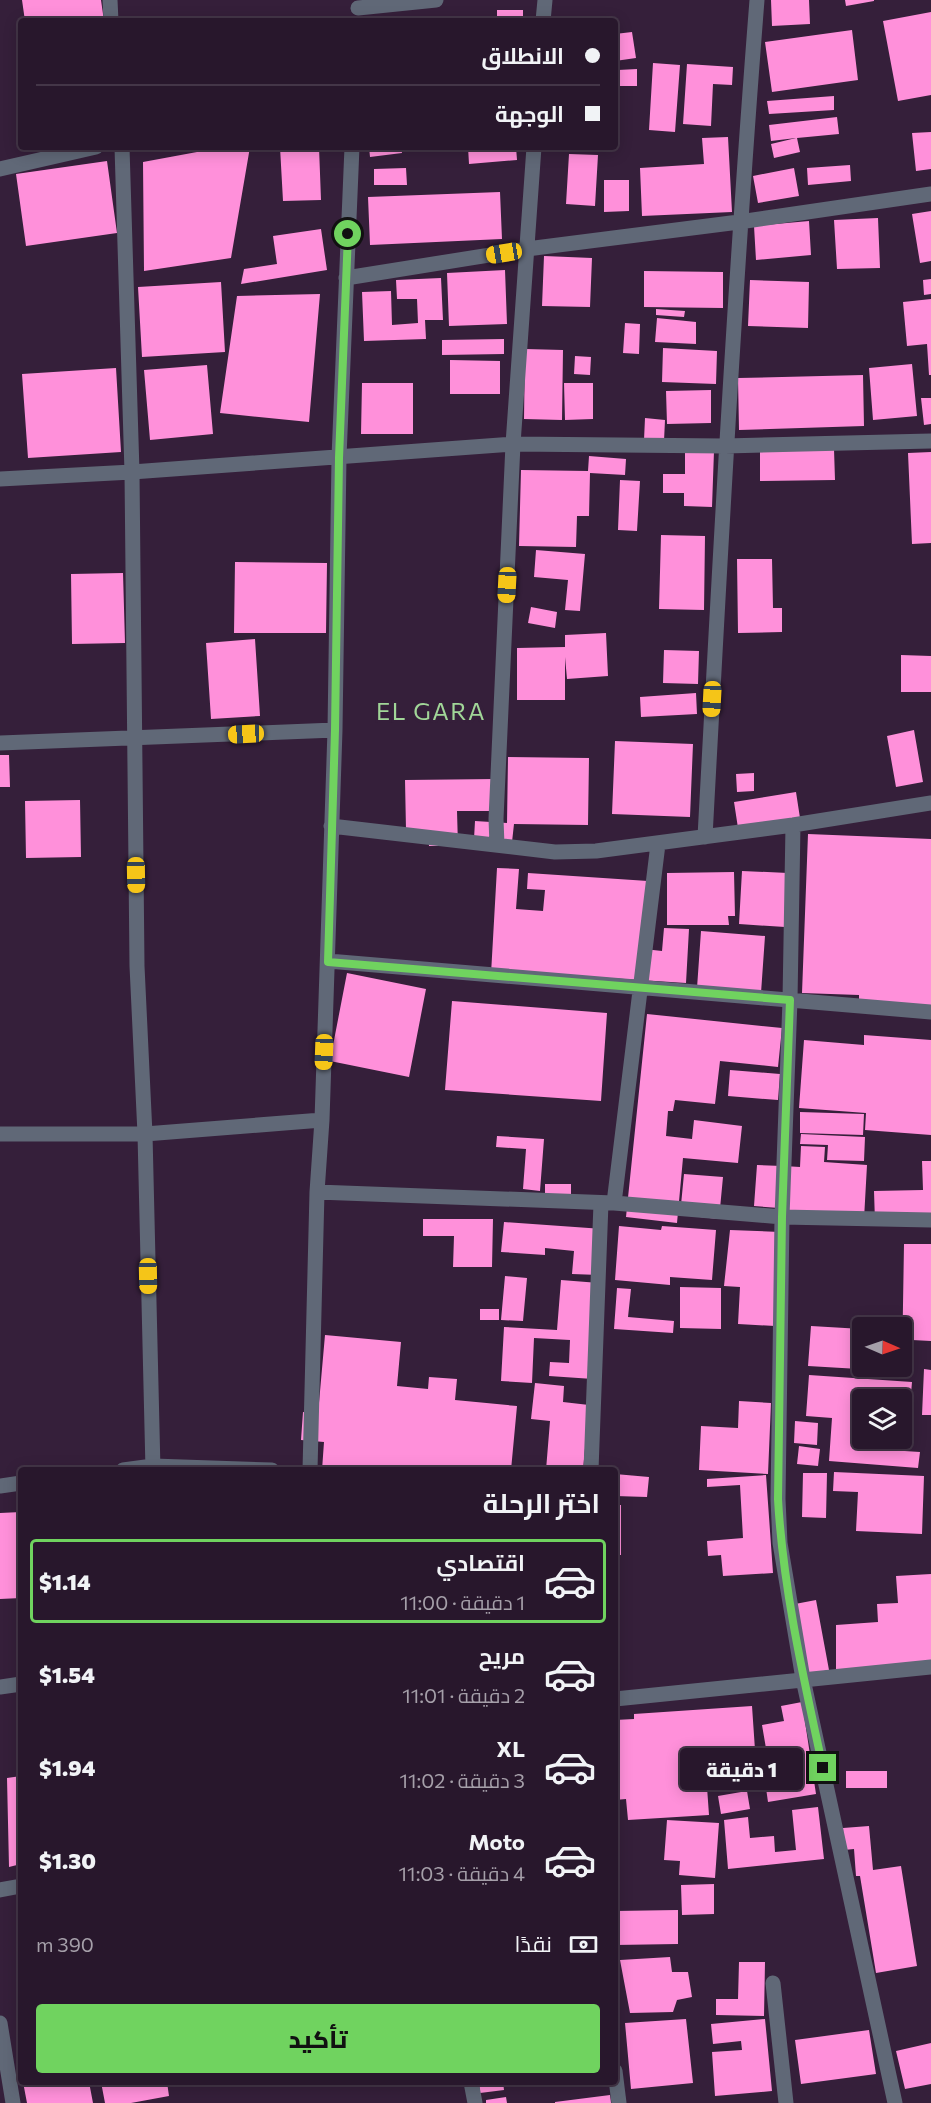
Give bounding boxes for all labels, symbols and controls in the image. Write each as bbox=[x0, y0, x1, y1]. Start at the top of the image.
text: الانطلاق bbox=[481, 42, 564, 69]
text: الوجهة bbox=[495, 100, 564, 127]
route start bbox=[334, 220, 361, 247]
car bbox=[485, 241, 523, 265]
car bbox=[497, 567, 517, 603]
car bbox=[702, 681, 722, 717]
district label: EL GARA bbox=[376, 696, 486, 725]
car bbox=[228, 724, 264, 744]
car bbox=[127, 857, 145, 893]
car bbox=[314, 1034, 334, 1070]
car bbox=[139, 1258, 157, 1294]
north arrow bbox=[852, 1317, 912, 1377]
map controls bbox=[852, 1317, 912, 1449]
button: layers bbox=[852, 1389, 912, 1449]
text: اختر الرحلة bbox=[483, 1486, 600, 1519]
text: اقتصادي bbox=[436, 1549, 525, 1576]
icon: car bbox=[543, 1554, 597, 1608]
text: $1.14 bbox=[39, 1568, 91, 1595]
text: 1 دقيقة · 11:00 bbox=[400, 1590, 525, 1614]
text: مريح bbox=[479, 1642, 525, 1669]
icon: car bbox=[543, 1647, 597, 1701]
text: $1.54 bbox=[39, 1661, 95, 1688]
text: 2 دقيقة · 11:01 bbox=[402, 1683, 525, 1707]
text: XL bbox=[497, 1735, 525, 1762]
icon: car bbox=[543, 1740, 597, 1794]
callout: 1 دقيقة bbox=[679, 1747, 802, 1789]
text: $1.94 bbox=[39, 1754, 95, 1781]
route end bbox=[809, 1754, 836, 1781]
text: 1 دقيقة bbox=[706, 1757, 777, 1781]
text: 3 دقيقة · 11:02 bbox=[399, 1768, 525, 1792]
text: Moto bbox=[469, 1828, 525, 1855]
icon: car bbox=[543, 1833, 597, 1887]
text: $1.30 bbox=[39, 1847, 96, 1874]
text: 4 دقيقة · 11:03 bbox=[399, 1861, 525, 1885]
icon: cash bbox=[567, 1928, 600, 1961]
text: نقدًا bbox=[514, 1930, 552, 1957]
text: 390 m bbox=[36, 1932, 94, 1956]
button: تأكيد bbox=[36, 2004, 600, 2073]

